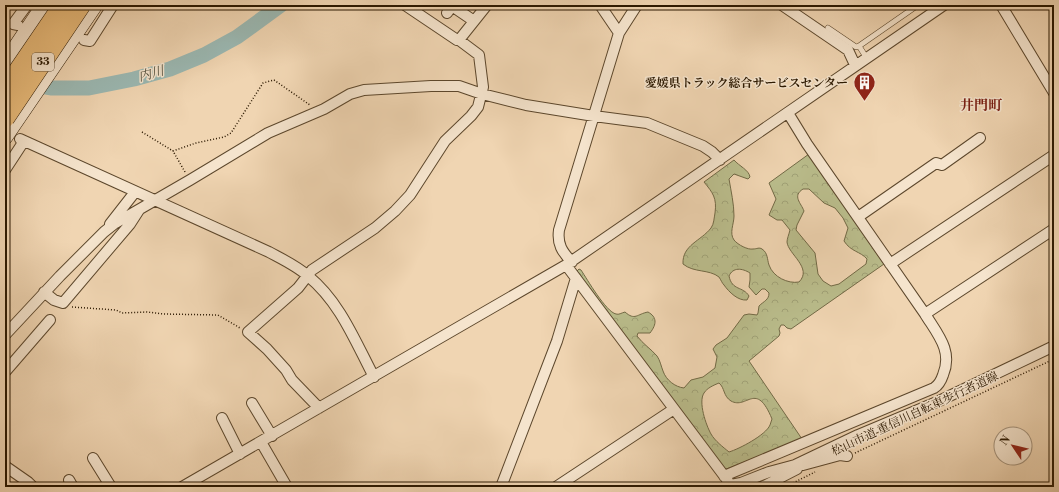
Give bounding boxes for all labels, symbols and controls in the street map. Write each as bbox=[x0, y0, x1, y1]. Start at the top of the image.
road number: 33 bbox=[32, 53, 54, 71]
water label: 内川 bbox=[136, 62, 168, 85]
building icon: 愛媛県トラック総合サービスセンター bbox=[851, 70, 877, 103]
place label: 愛媛県トラック総合サービスセンター bbox=[645, 76, 848, 91]
district label: 井門町 bbox=[960, 97, 1003, 115]
street label: 松山市道 重信川自転車歩行者道線 bbox=[829, 369, 1001, 459]
north arrow bbox=[993, 426, 1033, 466]
text: N bbox=[997, 433, 1014, 448]

